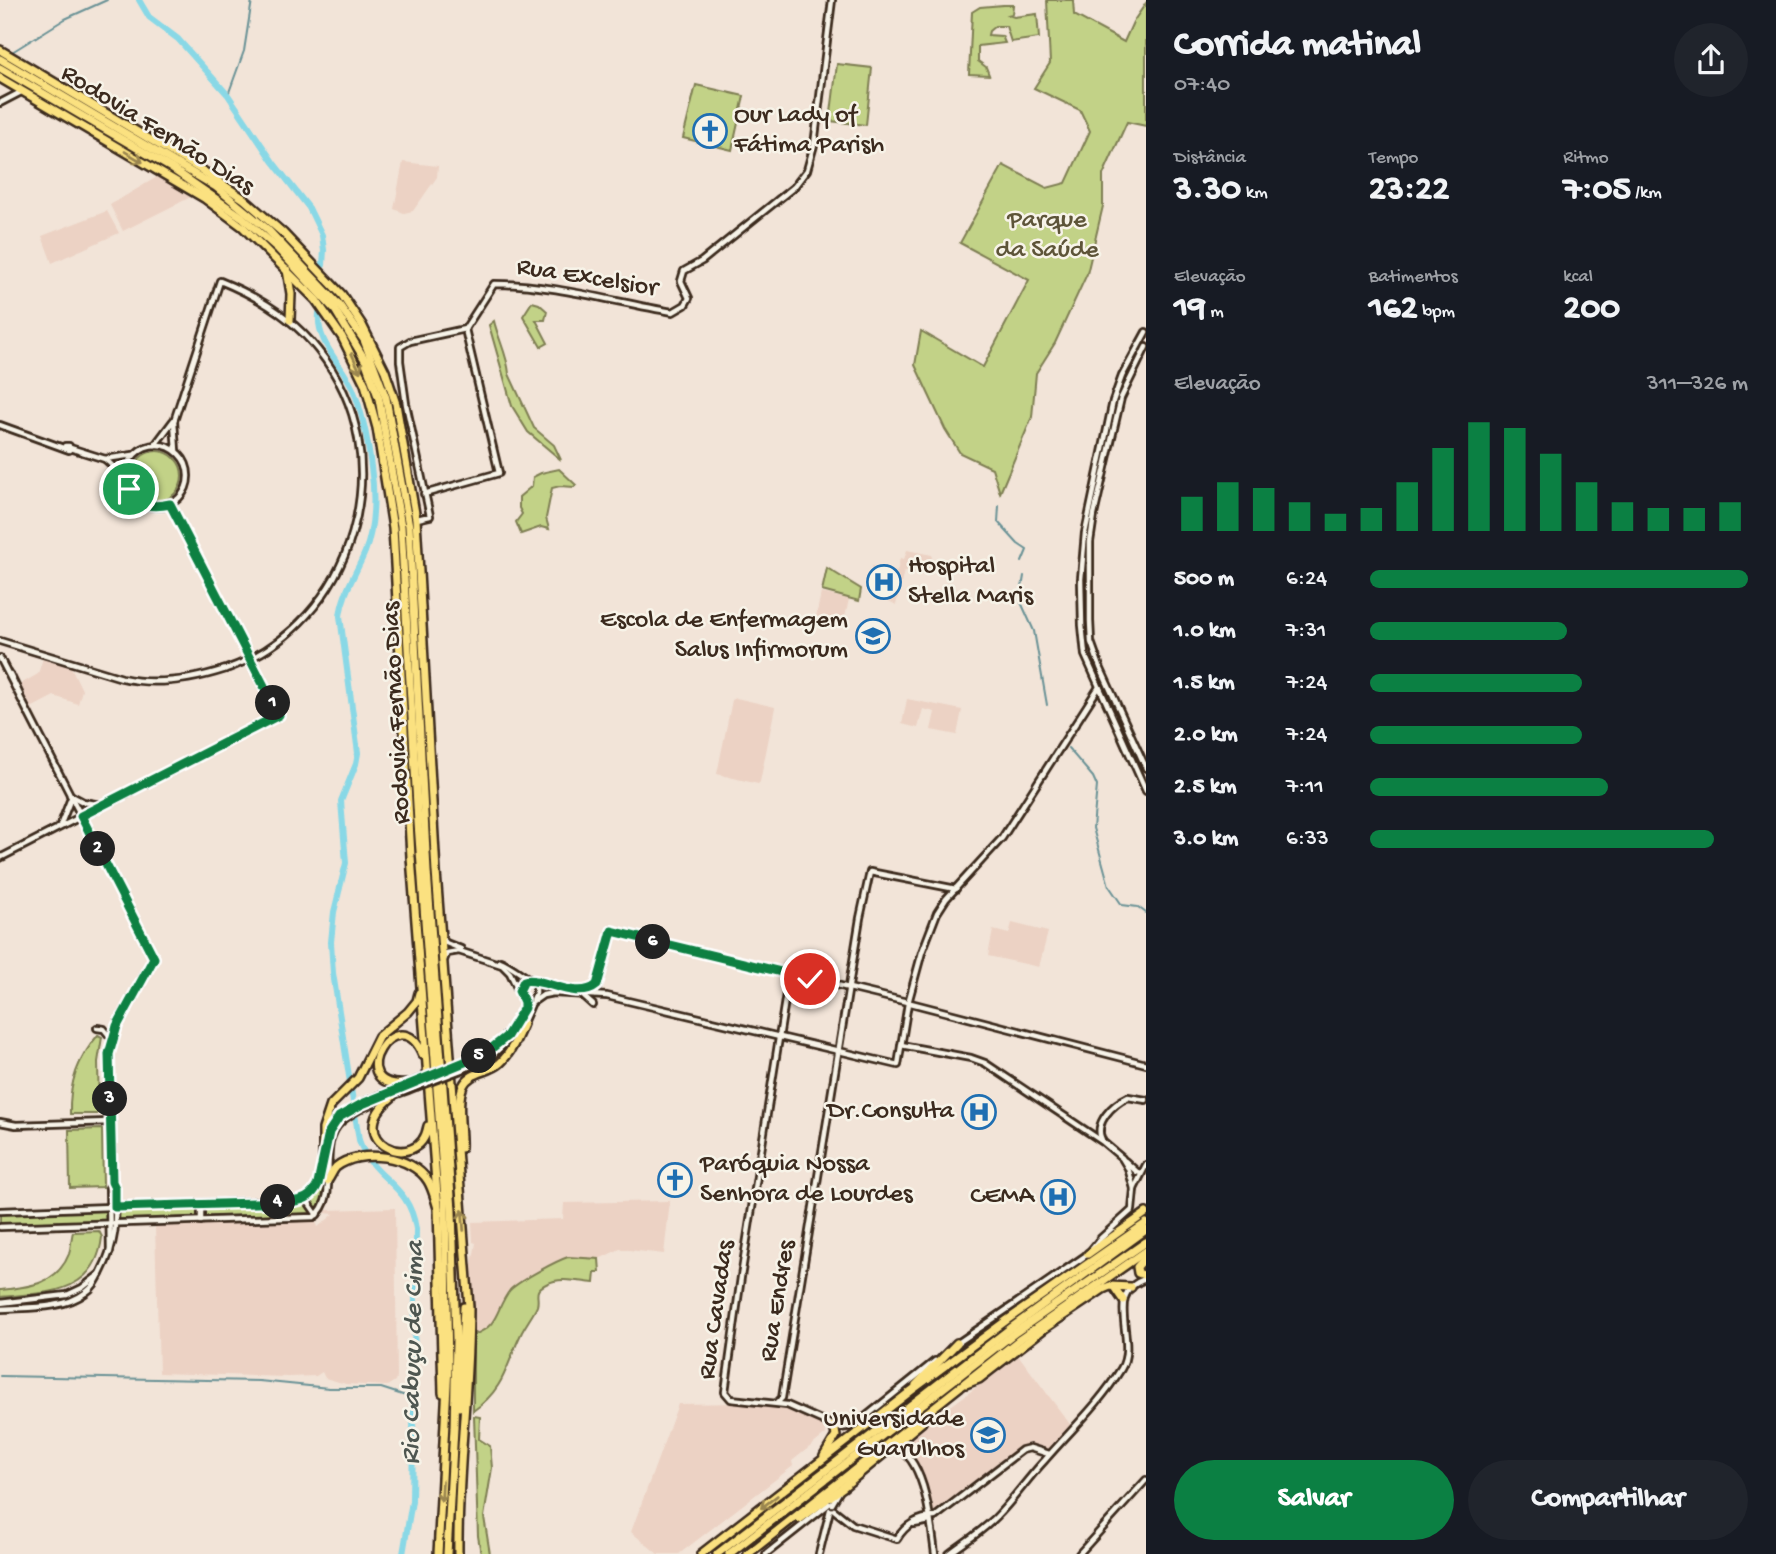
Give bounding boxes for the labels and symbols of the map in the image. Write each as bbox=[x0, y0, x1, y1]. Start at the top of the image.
street label: Rodovia Fernão Dias bbox=[54, 59, 261, 204]
place label: Our Lady of Fátima Parish bbox=[733, 101, 884, 162]
church icon: Our Lady of Fátima Parish bbox=[691, 112, 729, 150]
one-way arrow bbox=[123, 150, 143, 164]
park label: Parque da Saúde bbox=[995, 206, 1099, 267]
street label: Rua Excelsior bbox=[514, 253, 662, 306]
one-way arrow bbox=[350, 352, 363, 373]
pin bbox=[99, 459, 159, 519]
place label: Hospital Stella Maris bbox=[908, 552, 1034, 613]
hospital icon: Hospital Stella Maris bbox=[865, 563, 903, 601]
street label: Rodovia Fernão Dias bbox=[377, 600, 419, 825]
place label: Escola de Enfermagem Salus Infirmorum bbox=[600, 606, 848, 667]
school or university icon: Escola de Enfermagem Salus Infirmorum bbox=[854, 617, 892, 655]
pin: 1 bbox=[256, 686, 290, 720]
pin: 2 bbox=[80, 832, 116, 866]
pin: 6 bbox=[636, 925, 670, 960]
pin bbox=[780, 949, 840, 1009]
pin: 5 bbox=[462, 1038, 496, 1074]
pin: 3 bbox=[92, 1082, 128, 1116]
hospital icon: Dr.Consulta bbox=[960, 1093, 998, 1131]
place label: Dr.Consulta bbox=[825, 1097, 956, 1128]
place label: Paróquia Nossa Senhora de Lourdes bbox=[699, 1150, 914, 1211]
church icon: Paróquia Nossa Senhora de Lourdes bbox=[656, 1161, 694, 1199]
hospital icon: CEMA bbox=[1039, 1178, 1077, 1216]
place label: CEMA bbox=[970, 1182, 1036, 1213]
pin: 4 bbox=[260, 1184, 296, 1220]
one-way arrow bbox=[456, 1209, 469, 1232]
street label: Rua Cavadas bbox=[693, 1237, 743, 1382]
street label: Rua Endres bbox=[754, 1237, 804, 1364]
water label: Rio Cabuçu de Cima bbox=[396, 1239, 432, 1465]
place label: Universidade Guarulhos bbox=[823, 1405, 965, 1466]
school or university icon: Universidade Guarulhos bbox=[969, 1416, 1007, 1454]
one-way arrow bbox=[435, 1479, 448, 1501]
one-way arrow bbox=[760, 1494, 778, 1509]

